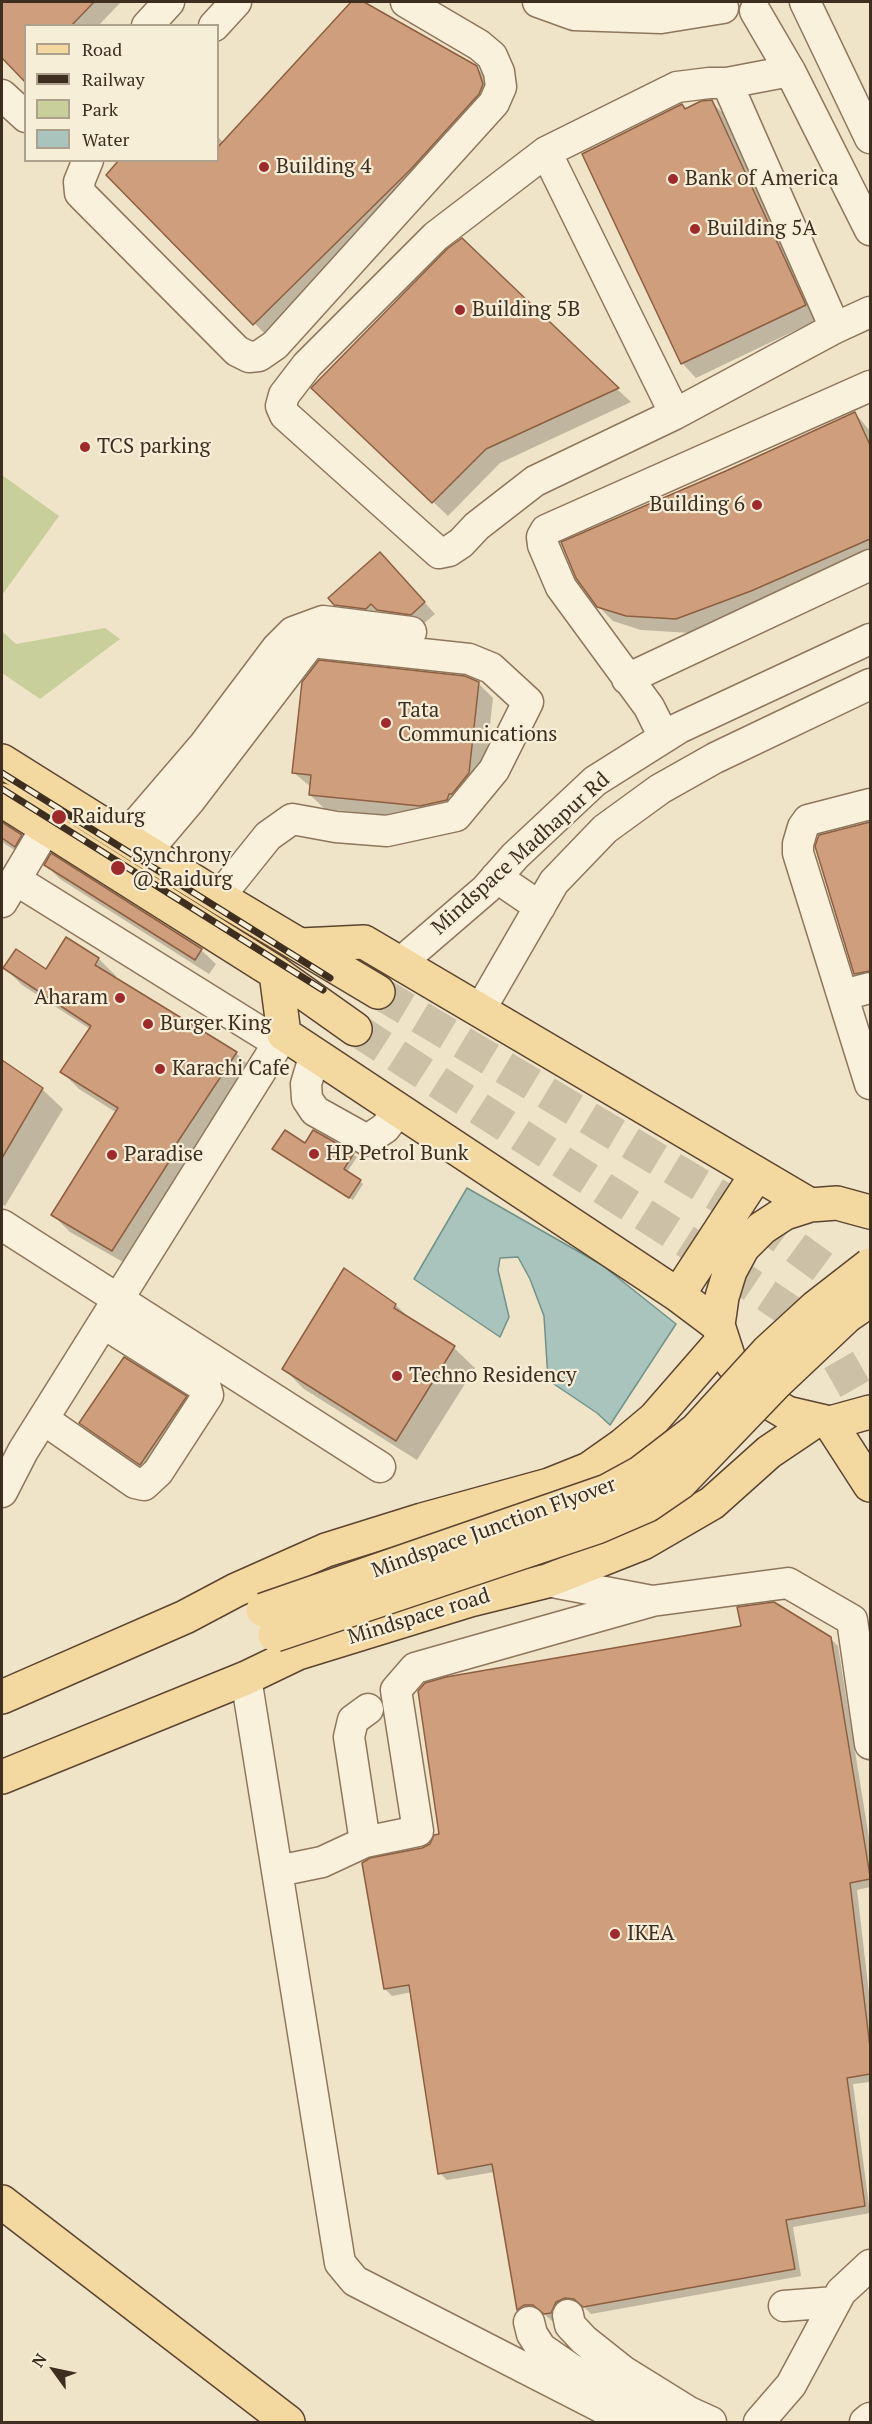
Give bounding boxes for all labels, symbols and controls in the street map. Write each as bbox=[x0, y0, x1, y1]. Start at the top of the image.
legend bbox=[24, 24, 219, 162]
text: Road bbox=[82, 37, 122, 61]
text: Railway bbox=[82, 67, 145, 91]
text: Park bbox=[82, 97, 118, 121]
text: Water bbox=[82, 127, 129, 151]
place label: Building 4 bbox=[276, 154, 371, 180]
marker: Building 4 bbox=[257, 160, 271, 174]
place label: Bank of America bbox=[685, 166, 839, 192]
marker: Bank of America bbox=[666, 172, 680, 186]
place label: Building 5A bbox=[707, 216, 817, 242]
marker: Building 5A bbox=[688, 222, 702, 236]
place label: Building 5B bbox=[472, 297, 580, 323]
marker: Building 5B bbox=[453, 303, 467, 317]
place label: TCS parking bbox=[97, 434, 211, 460]
marker: TCS parking bbox=[78, 440, 92, 454]
place label: Building 6 bbox=[650, 492, 745, 518]
marker: Building 6 bbox=[750, 498, 764, 512]
place label: Tata Communications bbox=[398, 698, 557, 748]
marker: Tata Communications bbox=[379, 716, 393, 730]
street label: Mindspace Madhapur Rd bbox=[427, 767, 615, 941]
place label: Raidurg bbox=[72, 804, 145, 830]
marker: Raidurg bbox=[50, 808, 68, 826]
place label: Synchrony @ Raidurg bbox=[132, 843, 233, 893]
marker: Synchrony @ Raidurg bbox=[109, 859, 127, 877]
place label: Aharam bbox=[34, 985, 108, 1011]
marker: Aharam bbox=[113, 991, 127, 1005]
place label: Burger King bbox=[160, 1011, 271, 1037]
marker: Burger King bbox=[141, 1017, 155, 1031]
place label: Karachi Cafe bbox=[172, 1056, 290, 1082]
marker: Karachi Cafe bbox=[153, 1062, 167, 1076]
place label: HP Petrol Bunk bbox=[326, 1141, 469, 1167]
place label: Paradise bbox=[124, 1142, 203, 1168]
marker: HP Petrol Bunk bbox=[307, 1147, 321, 1161]
marker: Paradise bbox=[105, 1148, 119, 1162]
place label: Techno Residency bbox=[409, 1363, 577, 1389]
marker: Techno Residency bbox=[390, 1369, 404, 1383]
street label: Mindspace Junction Flyover bbox=[368, 1472, 620, 1584]
street label: Mindspace road bbox=[345, 1583, 493, 1651]
place label: IKEA bbox=[627, 1921, 675, 1947]
marker: IKEA bbox=[608, 1927, 622, 1941]
north arrow bbox=[24, 2340, 84, 2400]
text: N bbox=[26, 2349, 51, 2371]

